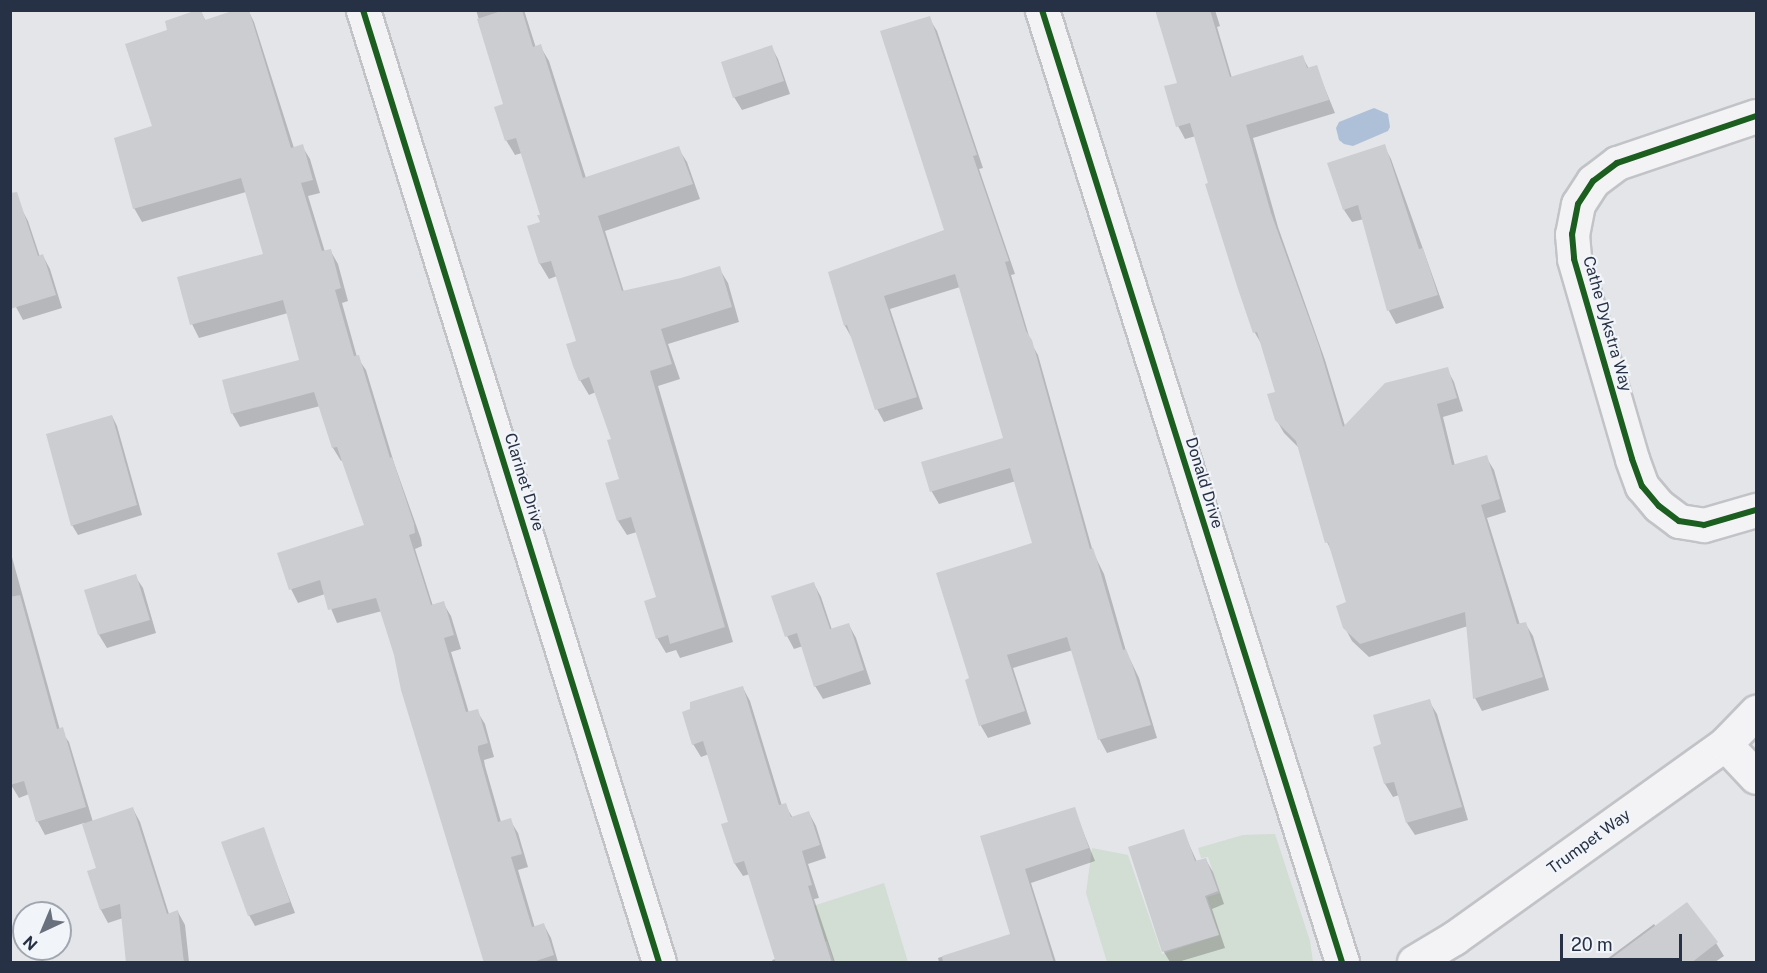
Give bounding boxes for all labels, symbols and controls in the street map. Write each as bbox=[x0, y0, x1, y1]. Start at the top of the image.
street label: Cathe Dykstra Way bbox=[1578, 254, 1636, 394]
street label: Clarinet Drive bbox=[500, 431, 548, 533]
street label: Donald Drive bbox=[1181, 435, 1227, 531]
street label: Trumpet Way bbox=[1544, 805, 1634, 879]
north arrow bbox=[12, 901, 72, 961]
scale bar bbox=[1563, 922, 1684, 960]
text: N bbox=[19, 932, 42, 954]
text: 20 m bbox=[1571, 934, 1613, 955]

